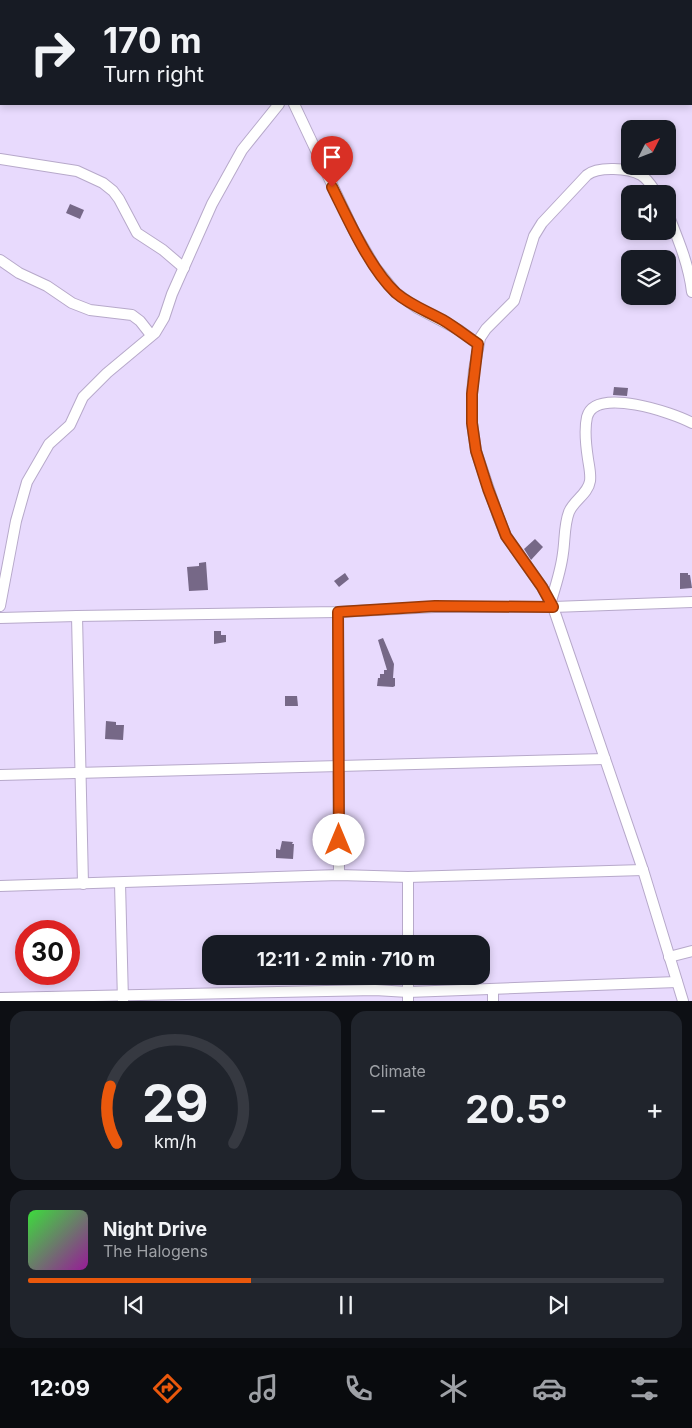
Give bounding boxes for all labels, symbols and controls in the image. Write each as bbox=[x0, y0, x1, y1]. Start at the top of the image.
text: 170 m bbox=[103, 19, 202, 61]
icon: right bbox=[20, 20, 85, 85]
text: Turn right bbox=[103, 61, 204, 87]
north arrow bbox=[621, 120, 676, 175]
map controls bbox=[621, 120, 676, 305]
pin bbox=[311, 136, 353, 187]
icon: arrive bbox=[318, 143, 346, 171]
button: sound bbox=[621, 185, 676, 240]
button: layers bbox=[621, 250, 676, 305]
position arrow bbox=[312, 813, 364, 865]
speed limit sign: 30 bbox=[15, 920, 80, 985]
text: 12:11 · 2 min · 710 m bbox=[257, 948, 435, 971]
text: Climate bbox=[369, 1061, 426, 1081]
text: 29 bbox=[142, 1072, 209, 1135]
text: 20.5° bbox=[465, 1086, 568, 1132]
text: − bbox=[369, 1092, 388, 1126]
text: + bbox=[645, 1092, 664, 1126]
text: km/h bbox=[154, 1131, 197, 1152]
text: Night Drive bbox=[103, 1218, 207, 1241]
text: The Halogens bbox=[103, 1241, 208, 1261]
icon: previous bbox=[120, 1291, 148, 1319]
icon: pause bbox=[332, 1291, 360, 1319]
icon: next bbox=[544, 1291, 572, 1319]
icon: directions bbox=[150, 1371, 185, 1406]
icon: music bbox=[246, 1371, 281, 1406]
icon: phone bbox=[341, 1371, 376, 1406]
icon: climate bbox=[436, 1371, 471, 1406]
icon: car bbox=[532, 1371, 567, 1406]
icon: filters bbox=[627, 1371, 662, 1406]
text: 12:09 bbox=[30, 1375, 90, 1401]

